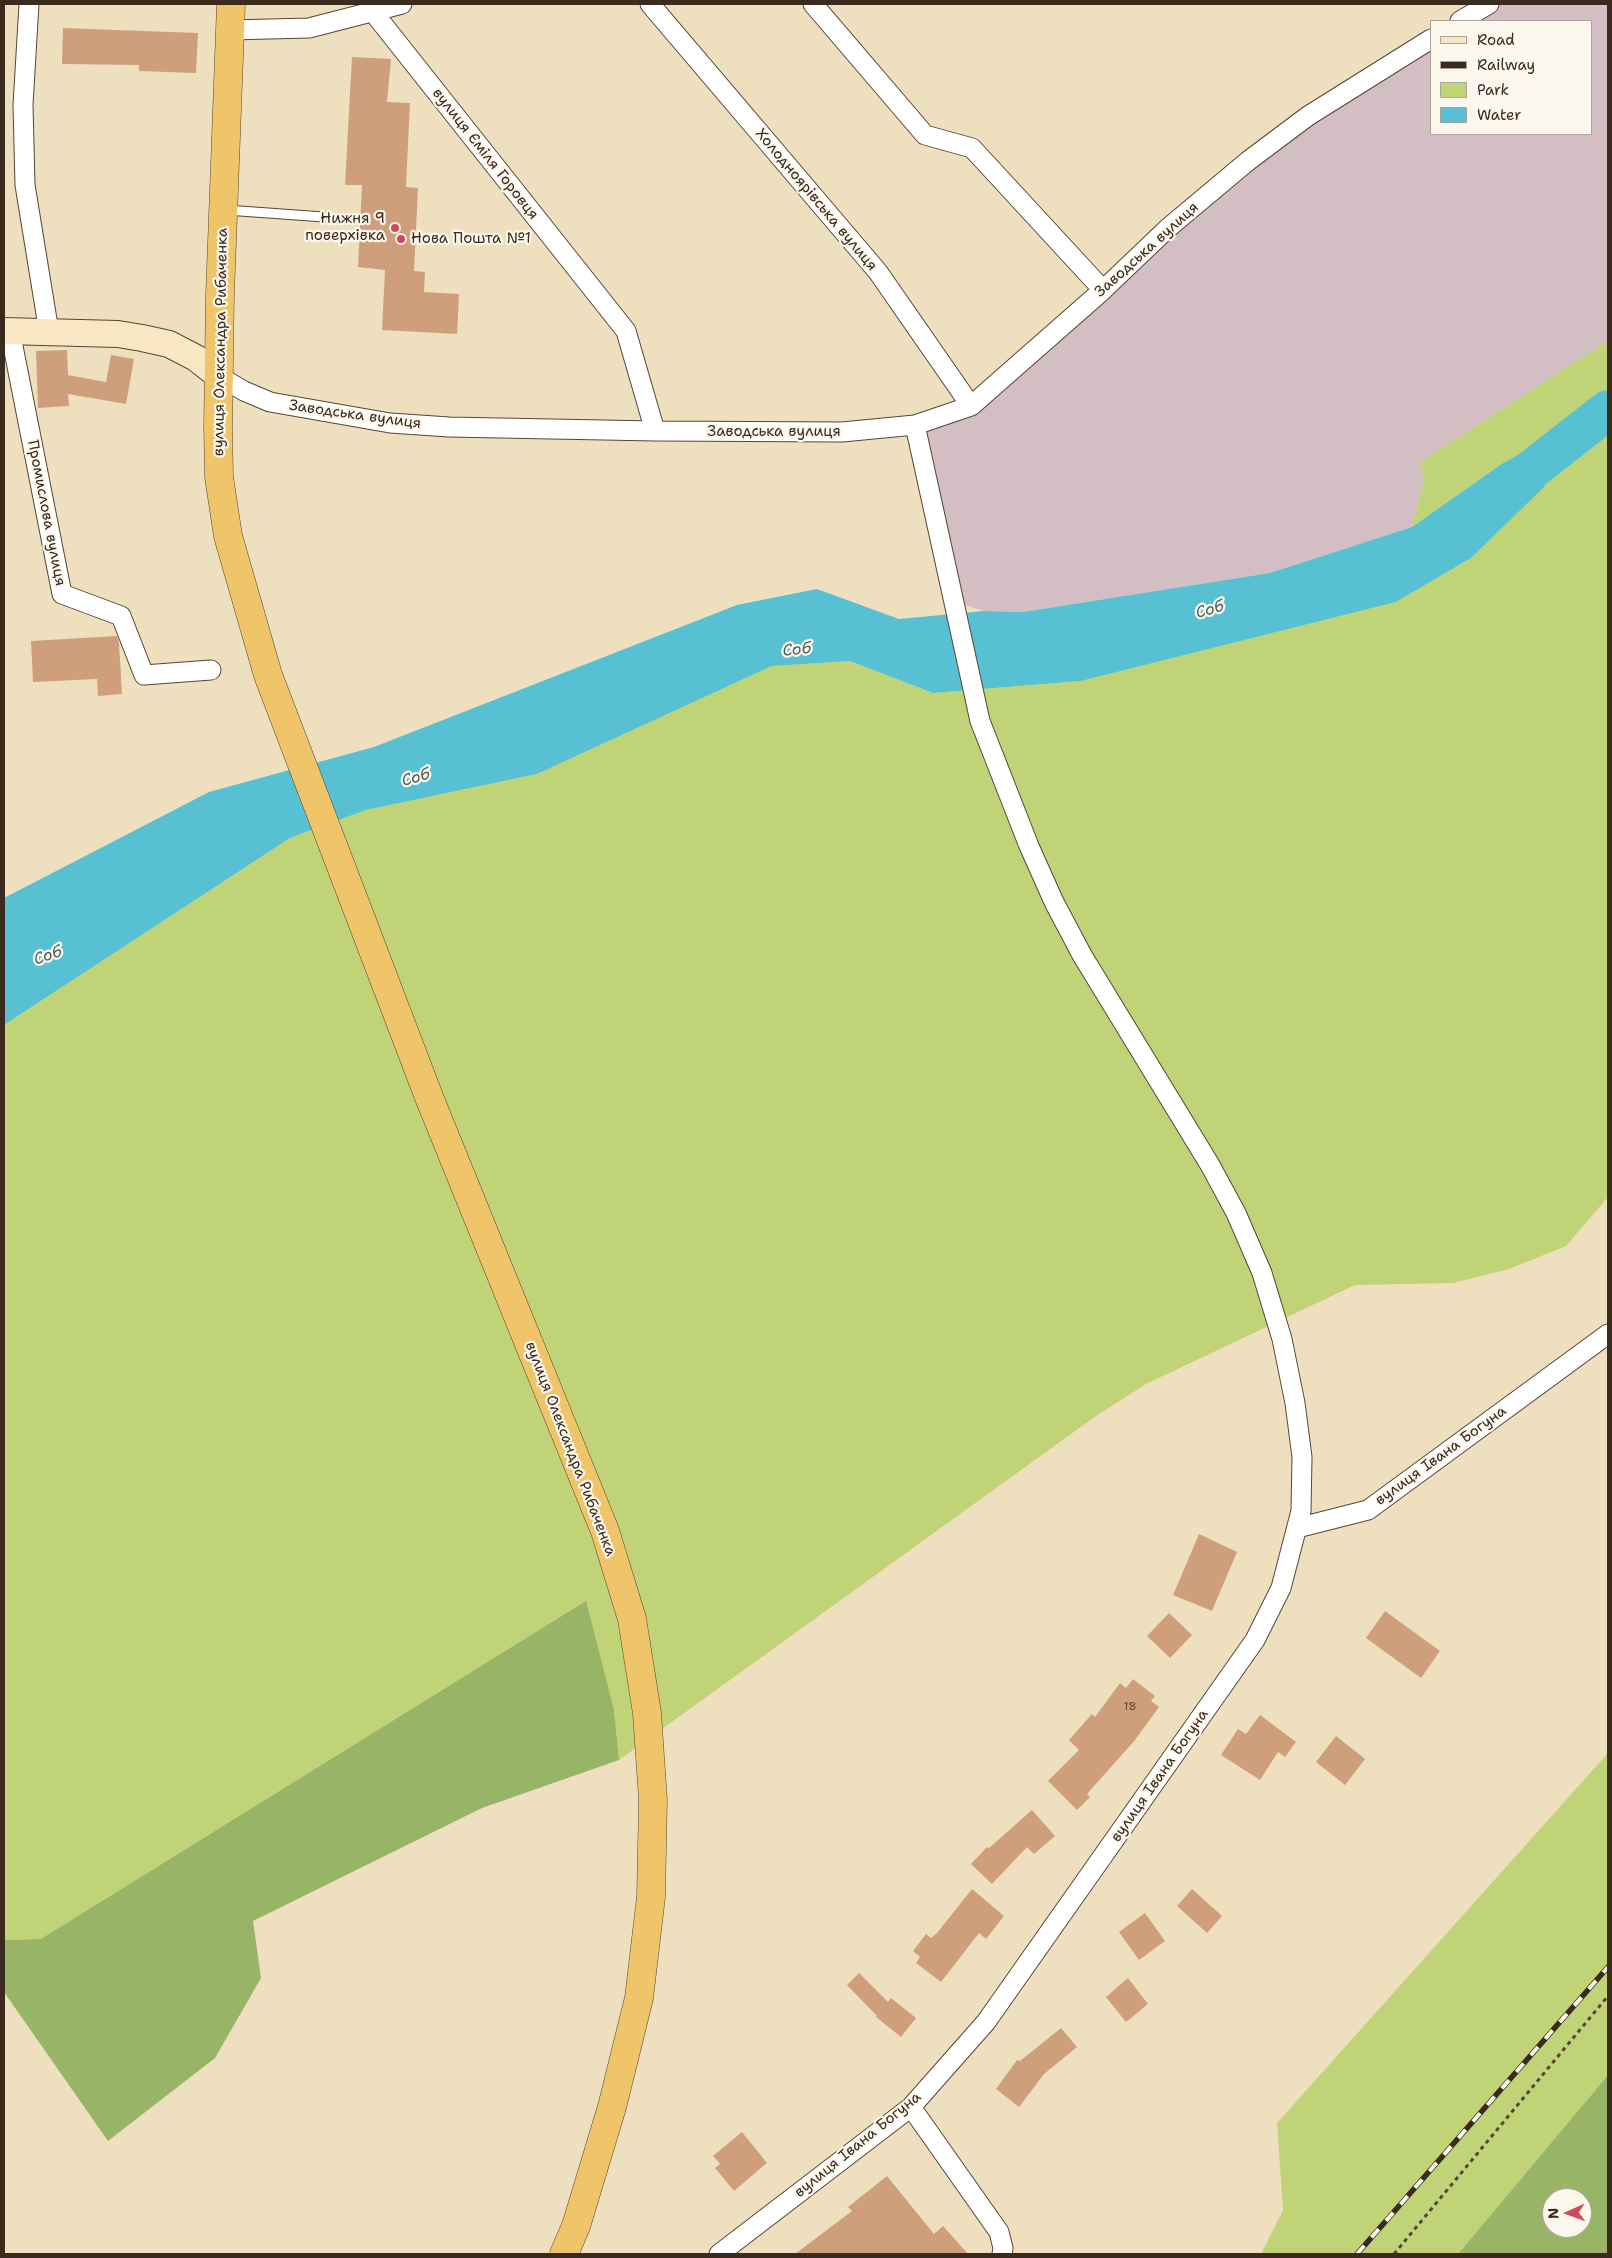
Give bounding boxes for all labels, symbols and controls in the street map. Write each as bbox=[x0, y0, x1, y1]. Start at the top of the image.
legend bbox=[1430, 20, 1592, 135]
text: Road bbox=[1477, 30, 1515, 50]
text: Railway bbox=[1477, 55, 1535, 75]
text: Park bbox=[1477, 80, 1509, 100]
street label: вулиця Єміля Горовця bbox=[428, 85, 542, 223]
text: Water bbox=[1477, 105, 1521, 125]
street label: Холодноярівська вулиця bbox=[751, 125, 881, 275]
street label: Заводська вулиця bbox=[1091, 199, 1203, 301]
place label: Нижня 9 поверхівка bbox=[305, 210, 385, 245]
marker: Нижня 9 поверхівка bbox=[389, 222, 401, 234]
street label: вулиця Олександра Рибаченка bbox=[210, 228, 232, 456]
place label: Нова Пошта №1 bbox=[411, 230, 531, 248]
marker: Нова Пошта №1 bbox=[395, 233, 407, 245]
street label: Заводська вулиця bbox=[288, 397, 422, 433]
street label: Заводська вулиця bbox=[707, 423, 841, 441]
street label: Промислова вулиця bbox=[23, 439, 69, 587]
water label: Соб bbox=[1193, 597, 1227, 623]
water label: Соб bbox=[782, 639, 812, 661]
water label: Соб bbox=[399, 765, 433, 791]
water label: Соб bbox=[31, 942, 65, 970]
street label: вулиця Олександра Рибаченка bbox=[521, 1339, 619, 1559]
street label: вулиця Івана Богуна bbox=[1372, 1402, 1510, 1510]
house number: 18 bbox=[1123, 1700, 1137, 1714]
street label: вулиця Івана Богуна bbox=[1107, 1706, 1213, 1846]
street label: вулиця Івана Богуна bbox=[791, 2088, 925, 2202]
north arrow bbox=[1542, 2188, 1592, 2238]
text: N bbox=[1544, 2208, 1562, 2219]

